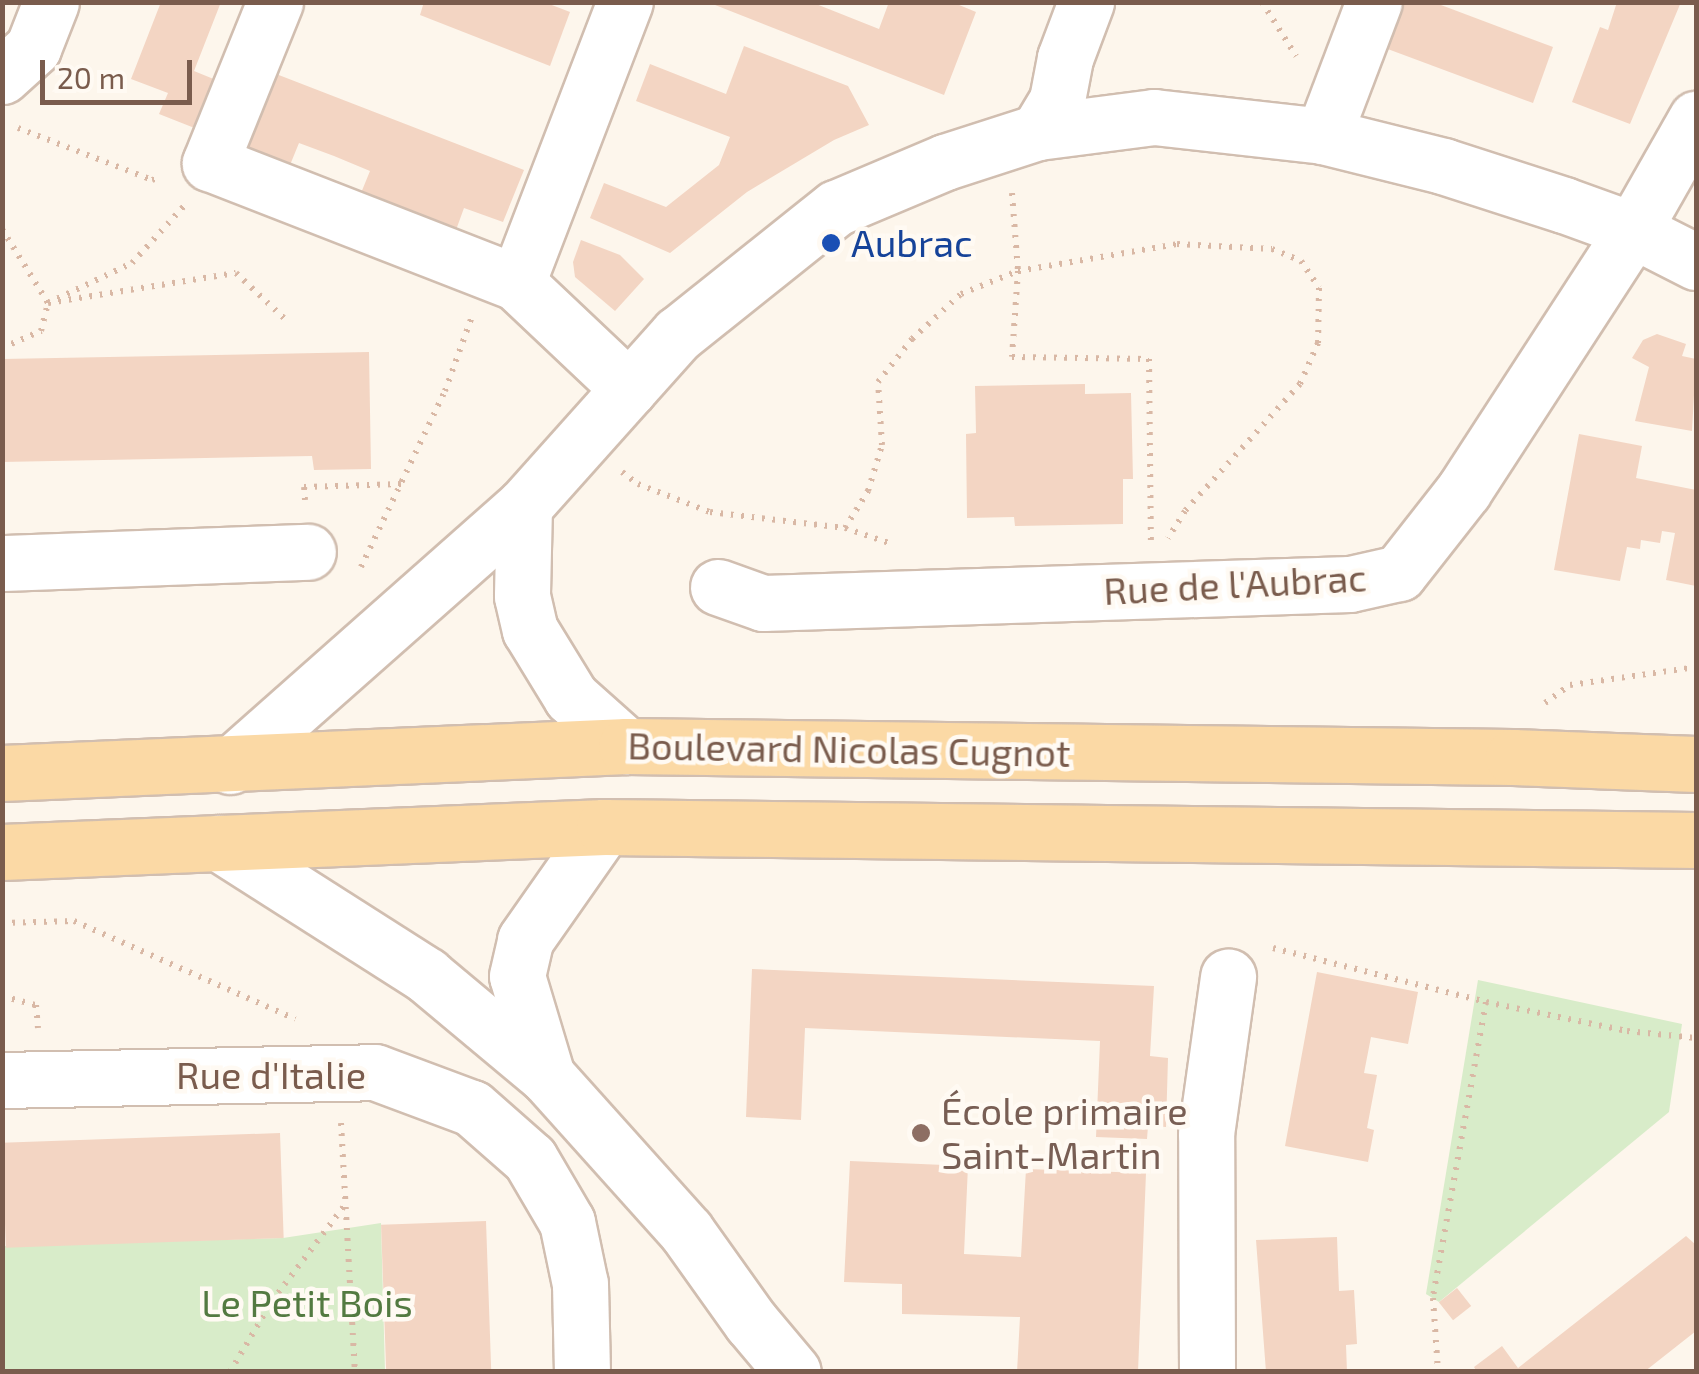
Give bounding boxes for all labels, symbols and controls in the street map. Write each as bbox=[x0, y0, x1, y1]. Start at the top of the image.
scale bar bbox=[45, 40, 198, 102]
text: 20 m bbox=[57, 59, 125, 95]
place label: Aubrac bbox=[851, 220, 973, 266]
marker: Aubrac bbox=[820, 232, 842, 254]
street label: Rue de l'Aubrac bbox=[1102, 554, 1368, 614]
street label: Boulevard Nicolas Cugnot bbox=[627, 722, 1071, 776]
street label: Rue d'Italie bbox=[176, 1052, 366, 1098]
place label: École primaire Saint-Martin bbox=[941, 1088, 1188, 1178]
marker: École primaire Saint-Martin bbox=[910, 1122, 932, 1144]
park label: Le Petit Bois bbox=[201, 1280, 413, 1326]

